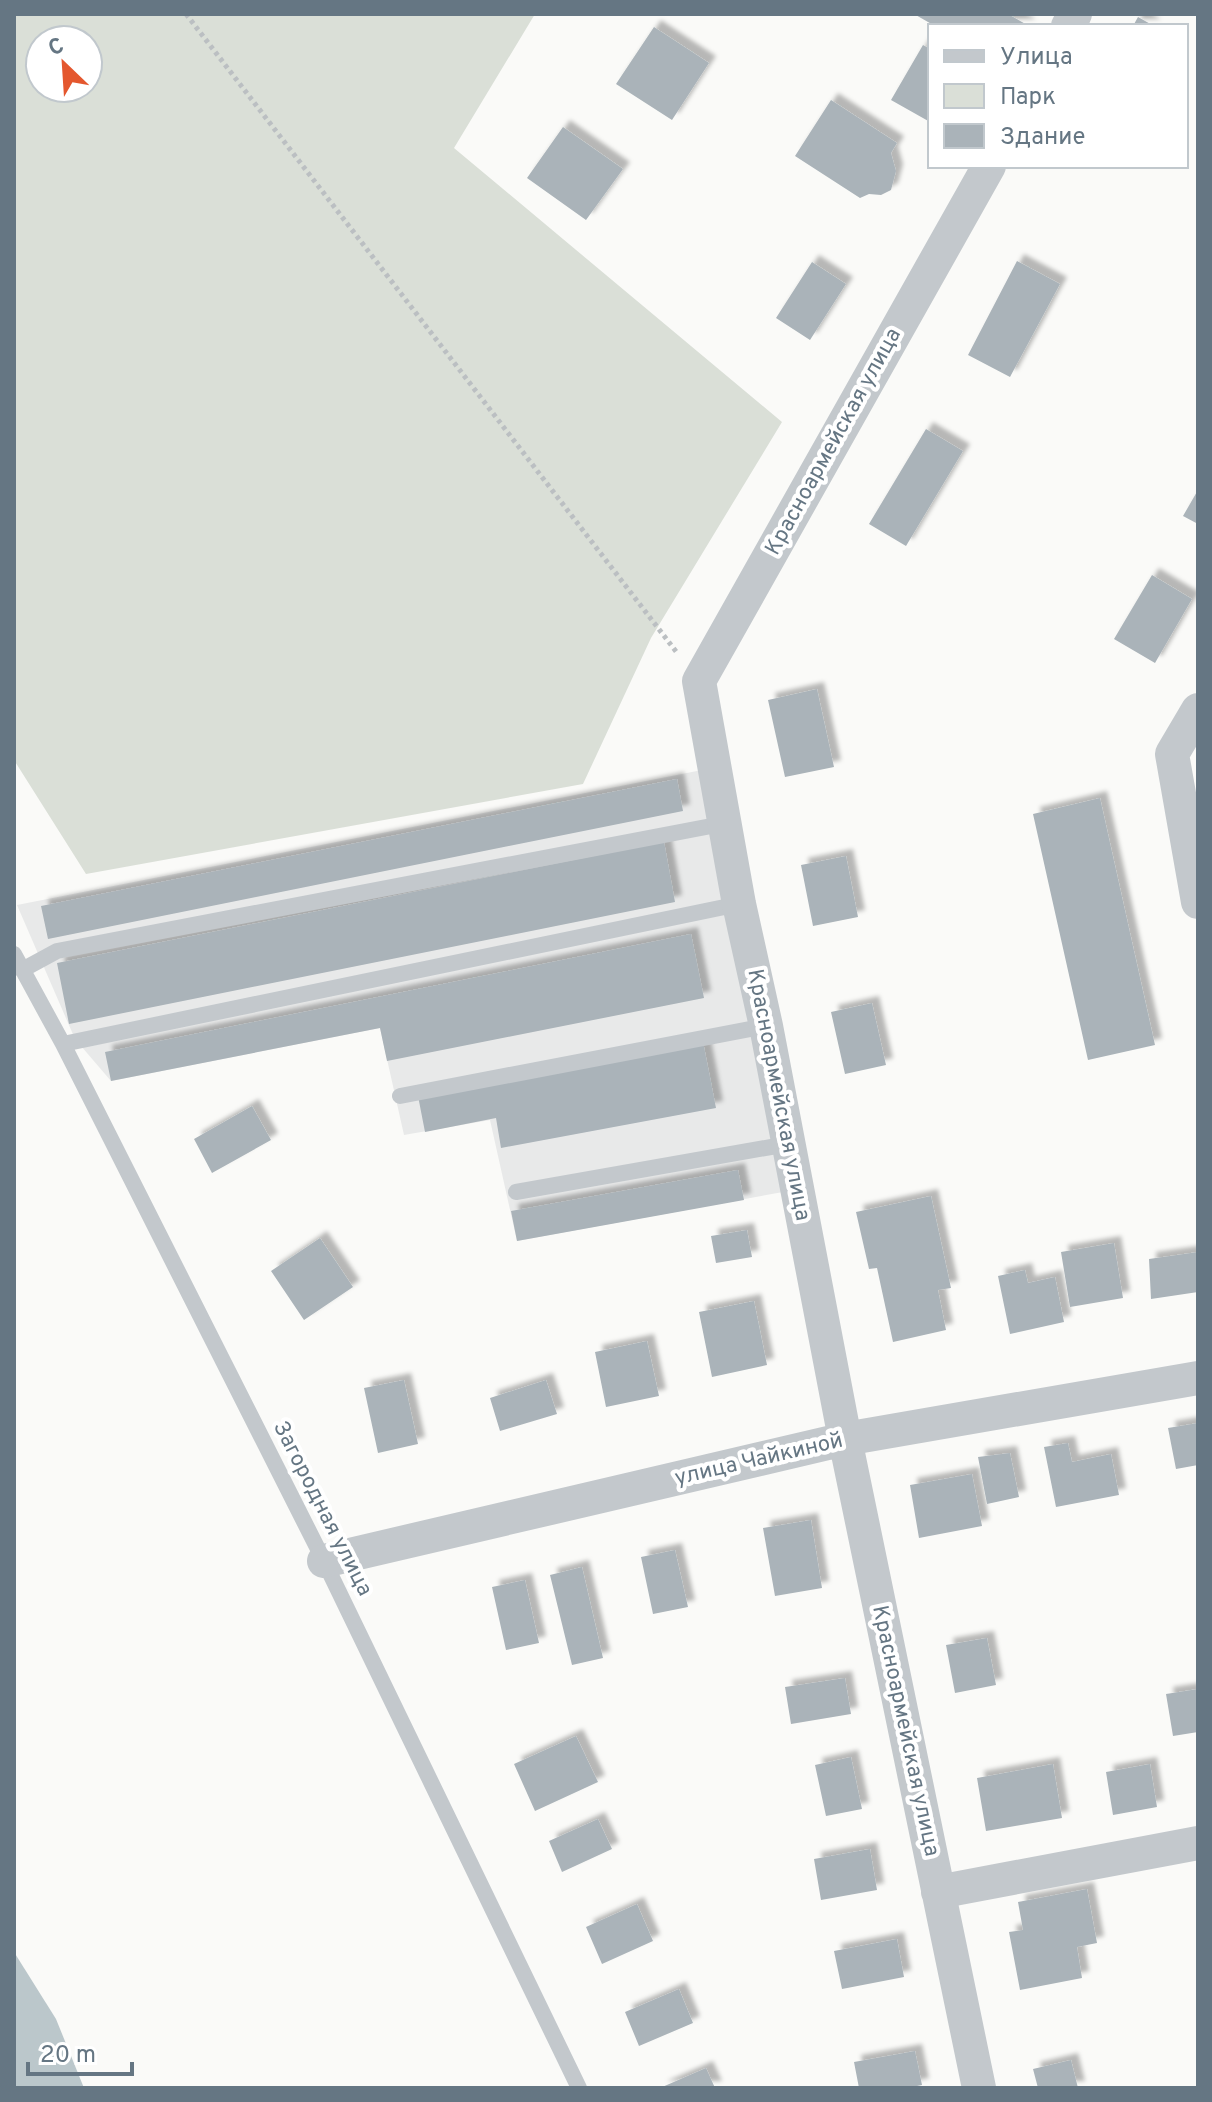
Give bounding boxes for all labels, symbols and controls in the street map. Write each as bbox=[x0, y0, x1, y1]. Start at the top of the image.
north arrow bbox=[24, 24, 104, 104]
legend bbox=[928, 24, 1188, 168]
text: С bbox=[45, 33, 69, 63]
text: Улица bbox=[1000, 43, 1073, 73]
text: Парк bbox=[1000, 83, 1056, 113]
text: Здание bbox=[1000, 123, 1086, 153]
street label: Красноармейская улица bbox=[760, 324, 908, 560]
street label: Красноармейская улица bbox=[740, 967, 816, 1223]
street label: Загородная улица bbox=[266, 1417, 378, 1601]
street label: улица Чайкиной bbox=[672, 1428, 846, 1492]
street label: Красноармейская улица bbox=[865, 1603, 945, 1859]
scale bar bbox=[28, 2026, 132, 2076]
text: 20 m bbox=[40, 2041, 96, 2071]

